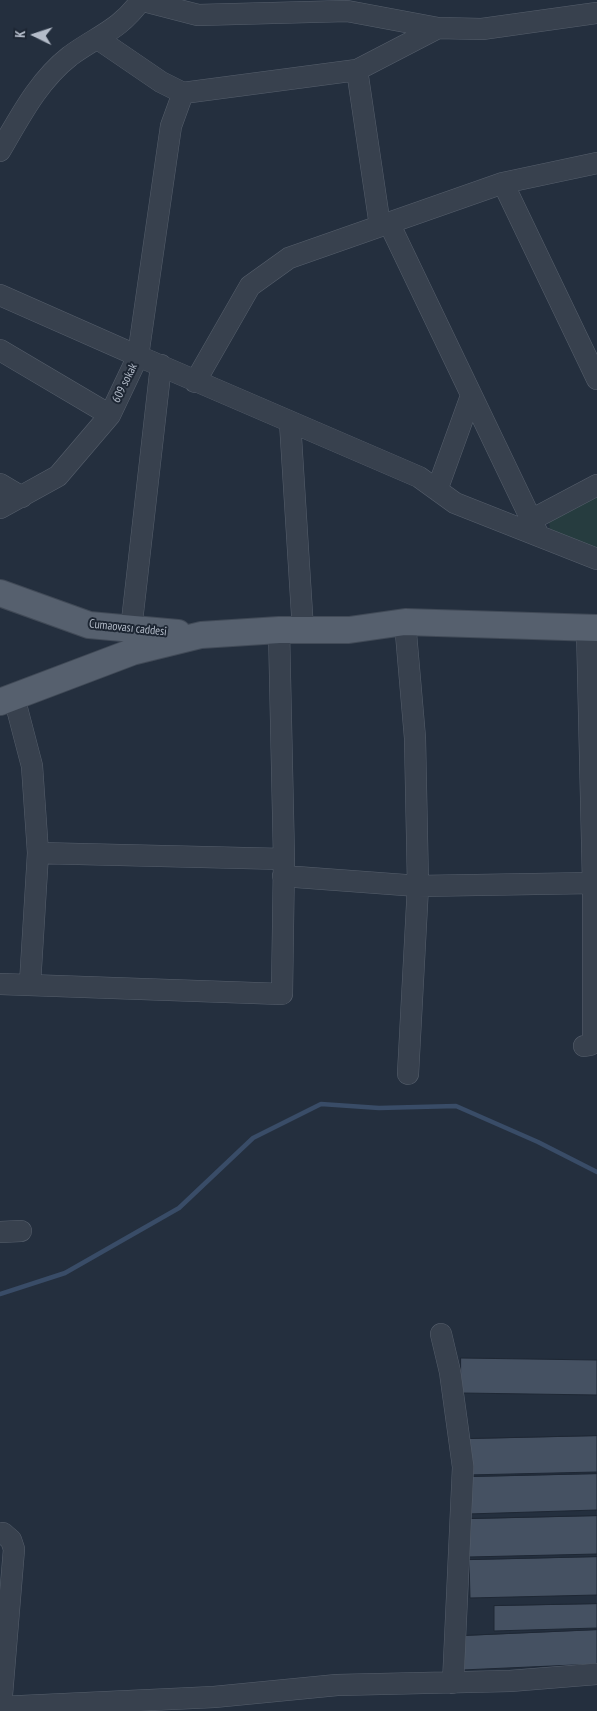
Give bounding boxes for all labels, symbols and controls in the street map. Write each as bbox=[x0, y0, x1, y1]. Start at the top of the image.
north arrow bbox=[10, 10, 60, 60]
text: K bbox=[11, 30, 29, 38]
street label: 609 sokak bbox=[109, 361, 141, 405]
street label: Cumaovası caddesi bbox=[88, 617, 168, 639]

